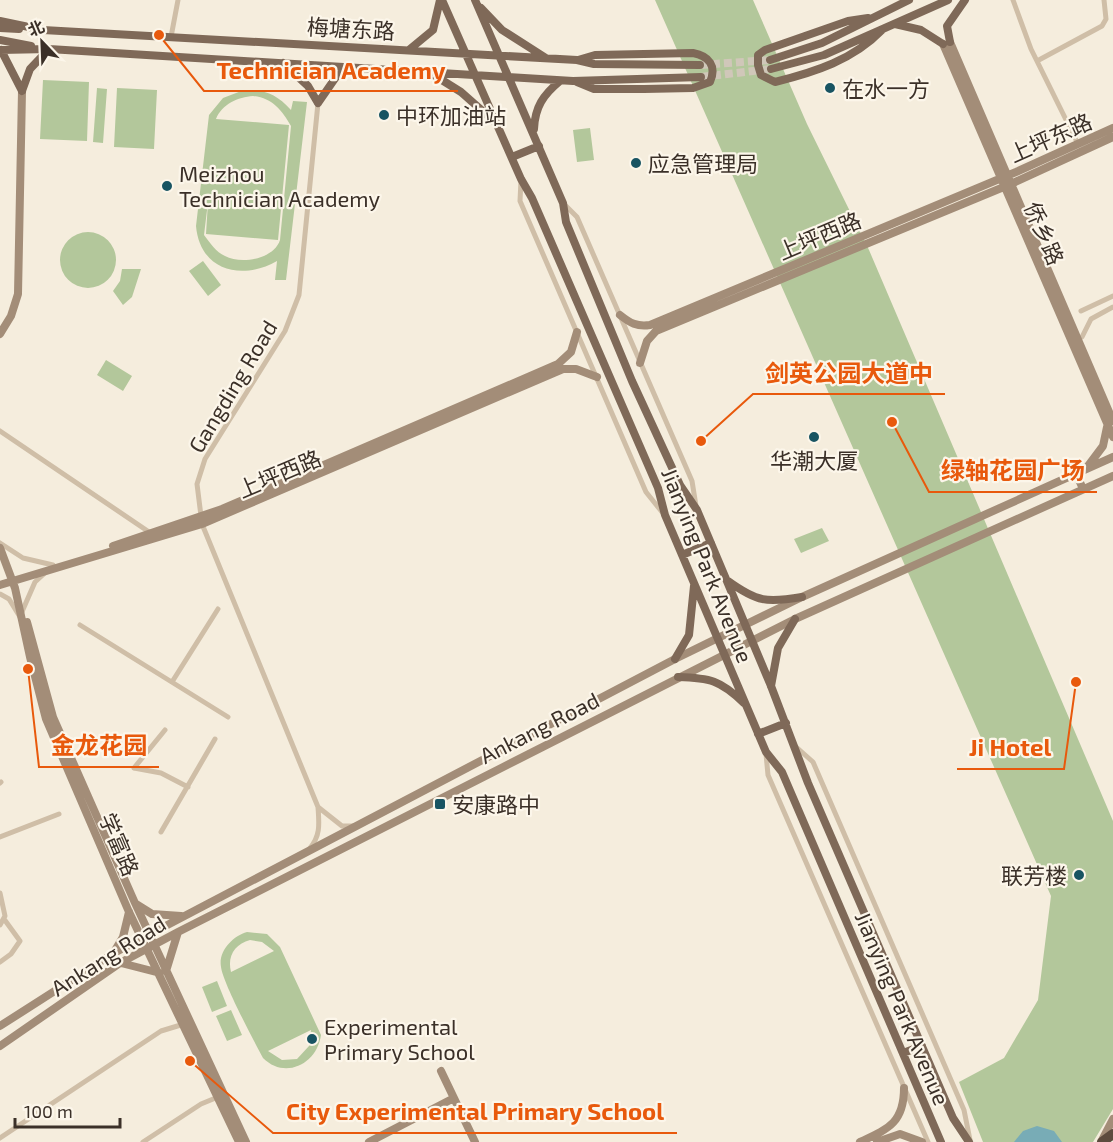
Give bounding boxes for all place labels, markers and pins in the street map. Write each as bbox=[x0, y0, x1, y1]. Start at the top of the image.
callout: Technician Academy bbox=[204, 49, 458, 91]
place label: 在水一方 bbox=[842, 75, 930, 101]
marker: 在水一方 bbox=[823, 81, 837, 95]
place label: 中环加油站 bbox=[396, 102, 506, 128]
marker: 中环加油站 bbox=[377, 108, 391, 122]
place label: 应急管理局 bbox=[648, 150, 758, 176]
marker: 应急管理局 bbox=[629, 156, 643, 170]
place label: Meizhou Technician Academy bbox=[179, 160, 381, 211]
marker: Meizhou Technician Academy bbox=[160, 179, 174, 193]
callout: 剑英公园大道中 bbox=[753, 352, 945, 394]
marker: 华潮大厦 bbox=[807, 430, 821, 444]
place label: 华潮大厦 bbox=[770, 447, 858, 473]
callout: 绿轴花园广场 bbox=[929, 450, 1097, 492]
callout: 金龙花园 bbox=[39, 725, 159, 767]
callout: Ji Hotel bbox=[957, 727, 1064, 769]
place label: 安康路中 bbox=[452, 791, 540, 817]
marker: 安康路中 bbox=[433, 797, 447, 811]
place label: 联芳楼 bbox=[1001, 862, 1067, 888]
marker: 联芳楼 bbox=[1072, 868, 1086, 882]
place label: Experimental Primary School bbox=[324, 1013, 475, 1064]
marker: Experimental Primary School bbox=[305, 1032, 319, 1046]
callout: City Experimental Primary School bbox=[273, 1091, 677, 1133]

